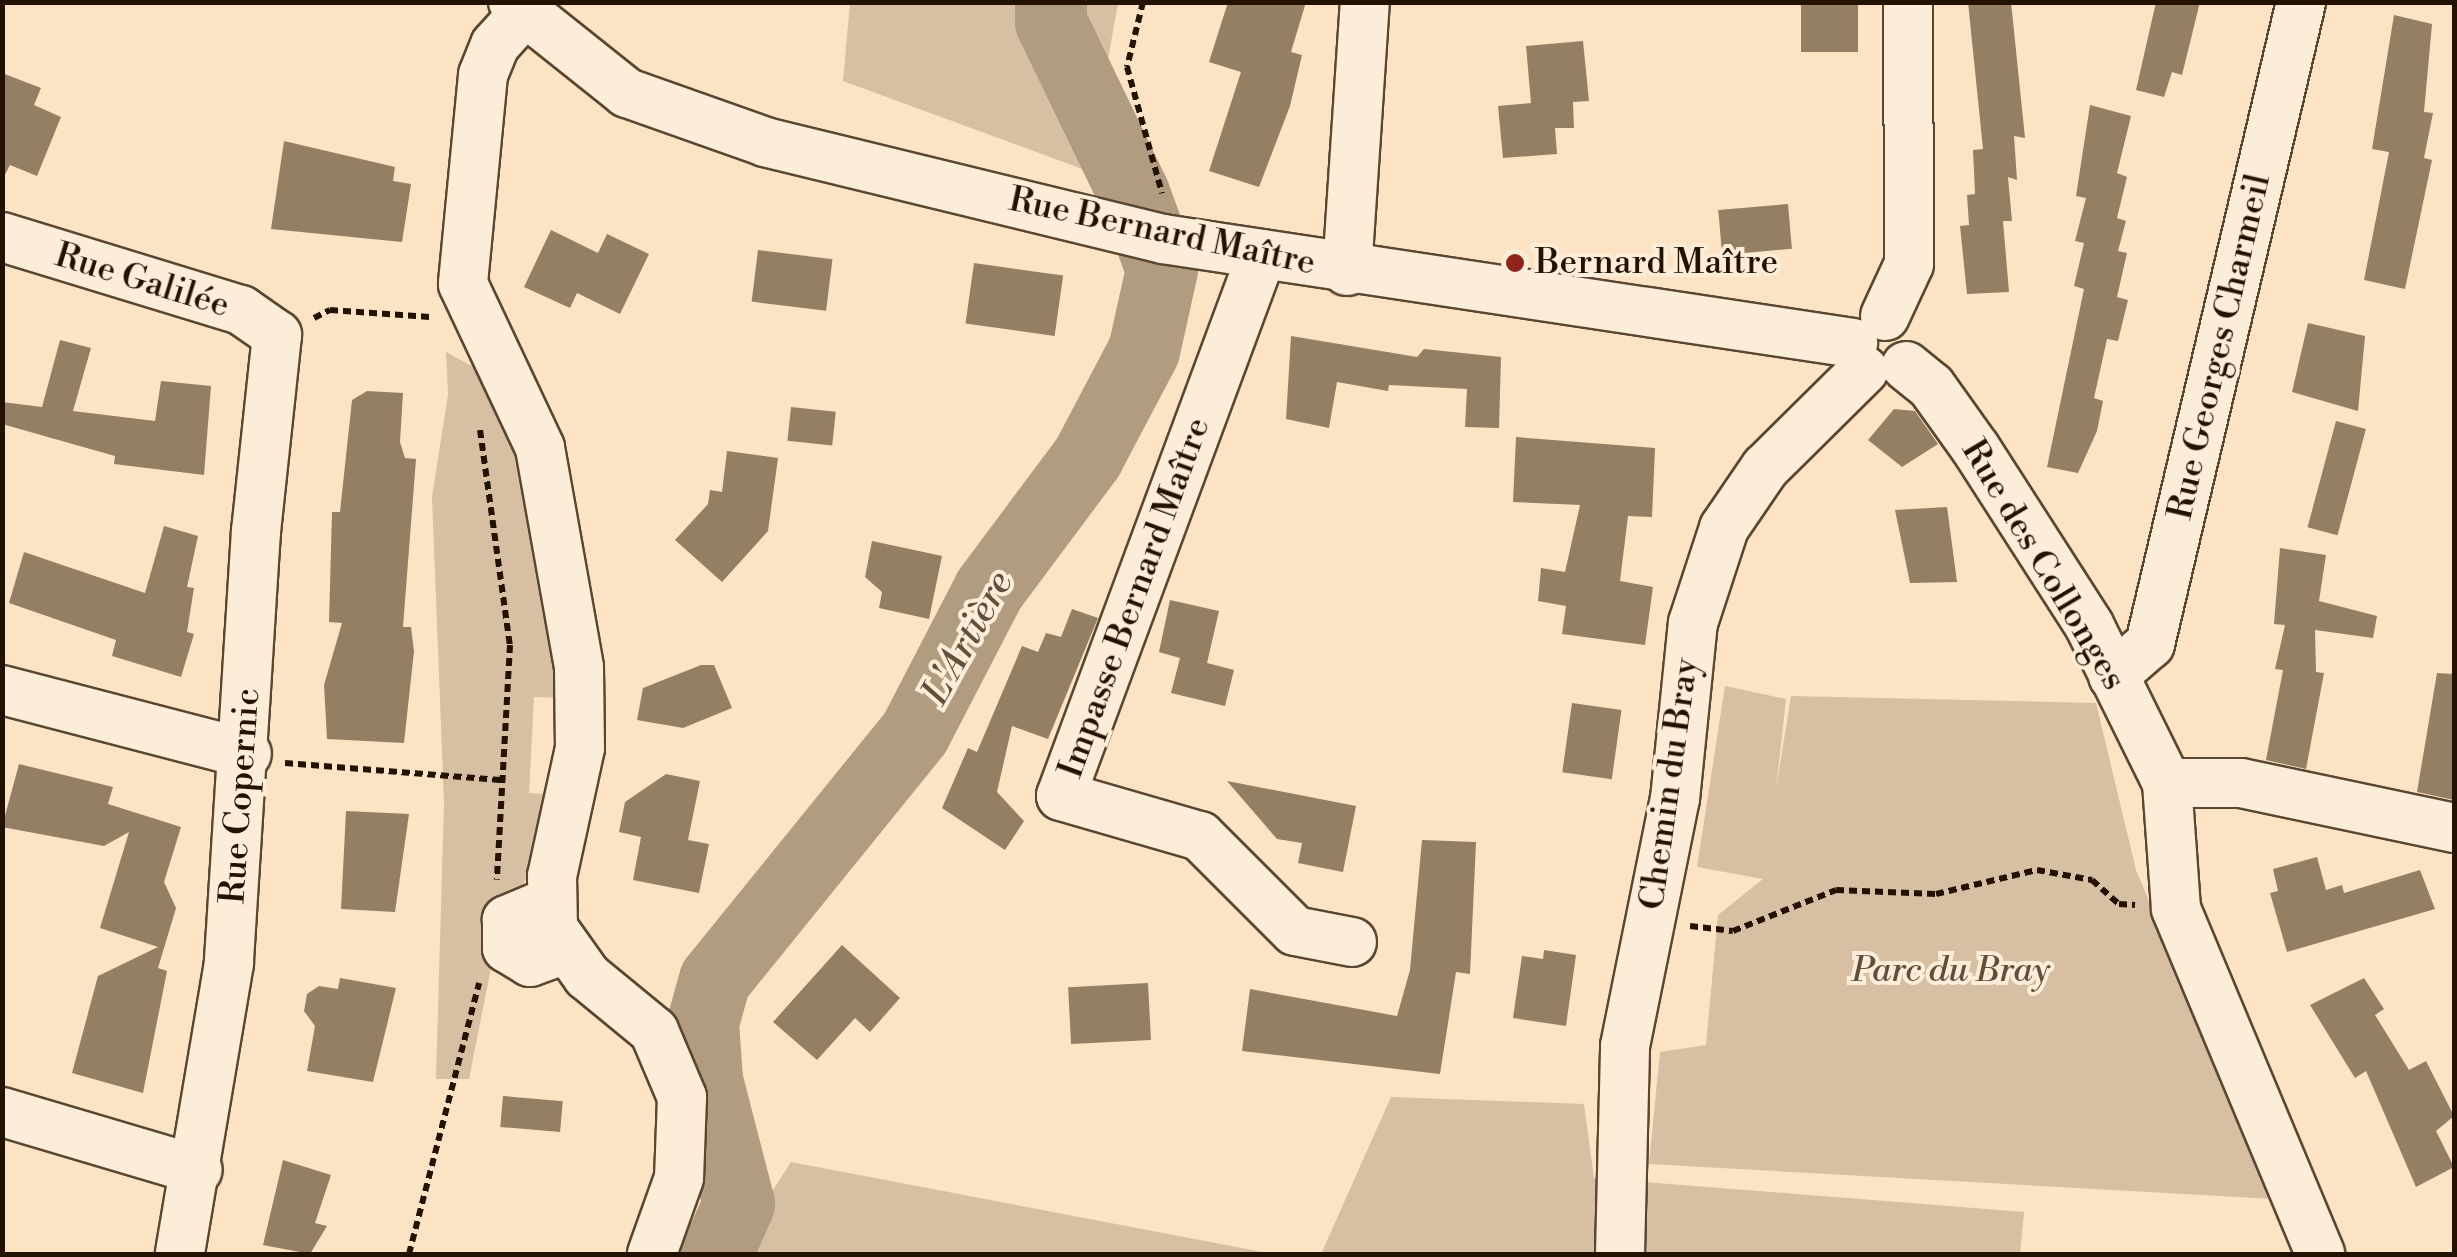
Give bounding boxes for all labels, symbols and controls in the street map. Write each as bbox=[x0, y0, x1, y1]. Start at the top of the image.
street label: Rue Georges Charmeil bbox=[2160, 170, 2280, 524]
street label: Rue Bernard Maître bbox=[1005, 179, 1319, 285]
street label: Rue Galilée bbox=[50, 235, 234, 327]
place label: Bernard Maître bbox=[1535, 242, 1778, 284]
marker: Bernard Maître bbox=[1504, 252, 1526, 274]
street label: Impasse Bernard Maître bbox=[1050, 412, 1220, 784]
street label: Rue des Collonges bbox=[1952, 432, 2134, 698]
water label: L'Artière bbox=[913, 564, 1023, 712]
street label: Chemin du Bray bbox=[1632, 655, 1708, 913]
street label: Rue Copernic bbox=[213, 687, 269, 905]
park label: Parc du Bray bbox=[1852, 950, 2050, 992]

